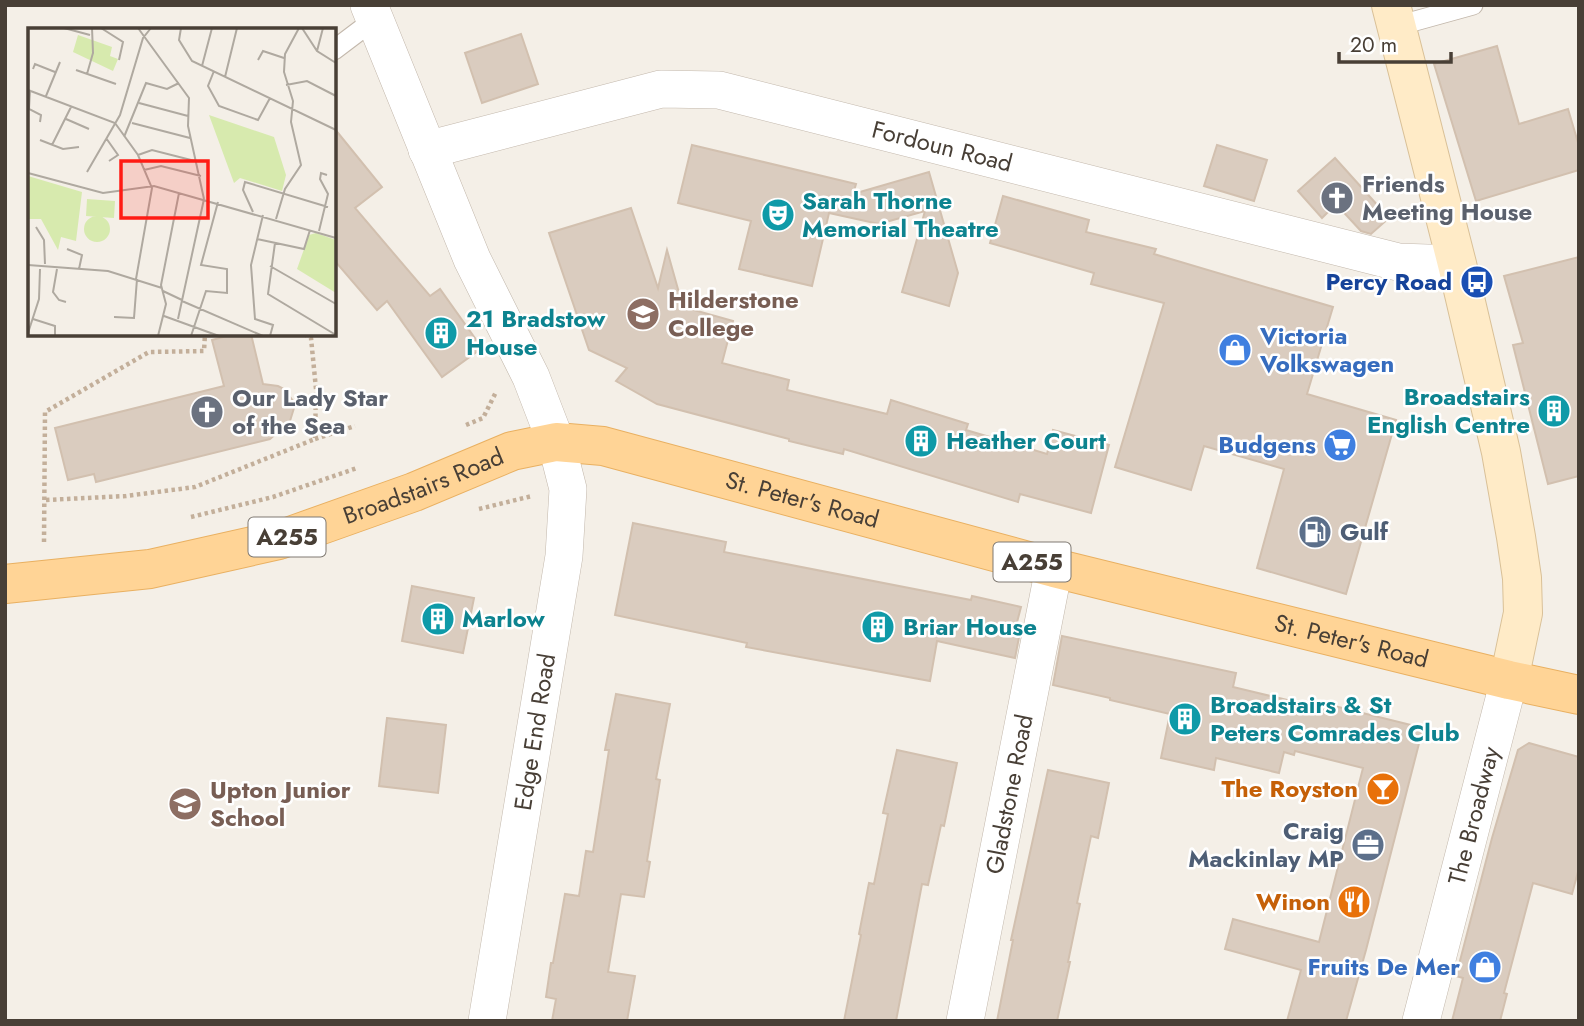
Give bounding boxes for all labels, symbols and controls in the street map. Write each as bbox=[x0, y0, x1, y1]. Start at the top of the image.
scale bar bbox=[1339, 21, 1451, 65]
inset map bbox=[28, 28, 336, 336]
text: 20 m bbox=[1350, 30, 1397, 60]
street label: Fordoun Road bbox=[868, 111, 1016, 181]
place label: Friends Meeting House bbox=[1362, 166, 1532, 229]
church icon: Friends Meeting House bbox=[1318, 179, 1356, 217]
place label: Sarah Thorne Memorial Theatre bbox=[802, 183, 999, 246]
theatre icon: Sarah Thorne Memorial Theatre bbox=[759, 196, 797, 234]
bus stop icon: Percy Road bbox=[1458, 263, 1496, 301]
place label: Percy Road bbox=[1326, 264, 1452, 299]
place label: Hilderstone College bbox=[668, 282, 799, 345]
school or university icon: Hilderstone College bbox=[624, 295, 662, 333]
place label: 21 Bradstow House bbox=[466, 301, 606, 364]
building icon: 21 Bradstow House bbox=[422, 314, 460, 352]
place label: Victoria Volkswagen bbox=[1259, 318, 1394, 381]
shop icon: Victoria Volkswagen bbox=[1216, 331, 1254, 369]
place label: Broadstairs English Centre bbox=[1367, 379, 1530, 442]
place label: Our Lady Star of the Sea bbox=[232, 380, 388, 443]
building icon: Broadstairs English Centre bbox=[1535, 392, 1573, 430]
church icon: Our Lady Star of the Sea bbox=[188, 393, 226, 431]
building icon: Heather Court bbox=[902, 422, 940, 460]
place label: Heather Court bbox=[946, 423, 1106, 458]
supermarket icon: Budgens bbox=[1321, 426, 1359, 464]
place label: Budgens bbox=[1218, 427, 1316, 462]
street label: Broadstairs Road bbox=[338, 438, 509, 533]
street label: St. Peter's Road bbox=[722, 462, 883, 537]
fuel station icon: Gulf bbox=[1296, 513, 1334, 551]
place label: Gulf bbox=[1340, 514, 1390, 549]
road number: A255 bbox=[248, 517, 326, 556]
road number: A255 bbox=[993, 542, 1070, 582]
building icon: Marlow bbox=[419, 600, 457, 638]
place label: Marlow bbox=[462, 601, 545, 636]
street label: St. Peter's Road bbox=[1271, 605, 1432, 677]
building icon: Briar House bbox=[859, 608, 897, 646]
place label: Briar House bbox=[903, 609, 1037, 644]
street label: Edge End Road bbox=[505, 651, 564, 813]
place label: Broadstairs & St Peters Comrades Club bbox=[1210, 687, 1460, 750]
building icon: Broadstairs & St Peters Comrades Club bbox=[1166, 700, 1204, 738]
street label: Gladstone Road bbox=[976, 711, 1042, 877]
street label: The Broadway bbox=[1439, 742, 1508, 888]
bar icon: The Royston bbox=[1364, 770, 1402, 808]
place label: The Royston bbox=[1222, 771, 1358, 806]
place label: Upton Junior School bbox=[210, 772, 351, 835]
school or university icon: Upton Junior School bbox=[166, 785, 204, 823]
place label: Craig Mackinlay MP bbox=[1188, 813, 1344, 876]
office icon: Craig Mackinlay MP bbox=[1349, 826, 1387, 864]
restaurant icon: Winon bbox=[1335, 883, 1373, 921]
place label: Winon bbox=[1256, 884, 1330, 919]
shop icon: Fruits De Mer bbox=[1466, 948, 1504, 986]
place label: Fruits De Mer bbox=[1308, 949, 1460, 984]

